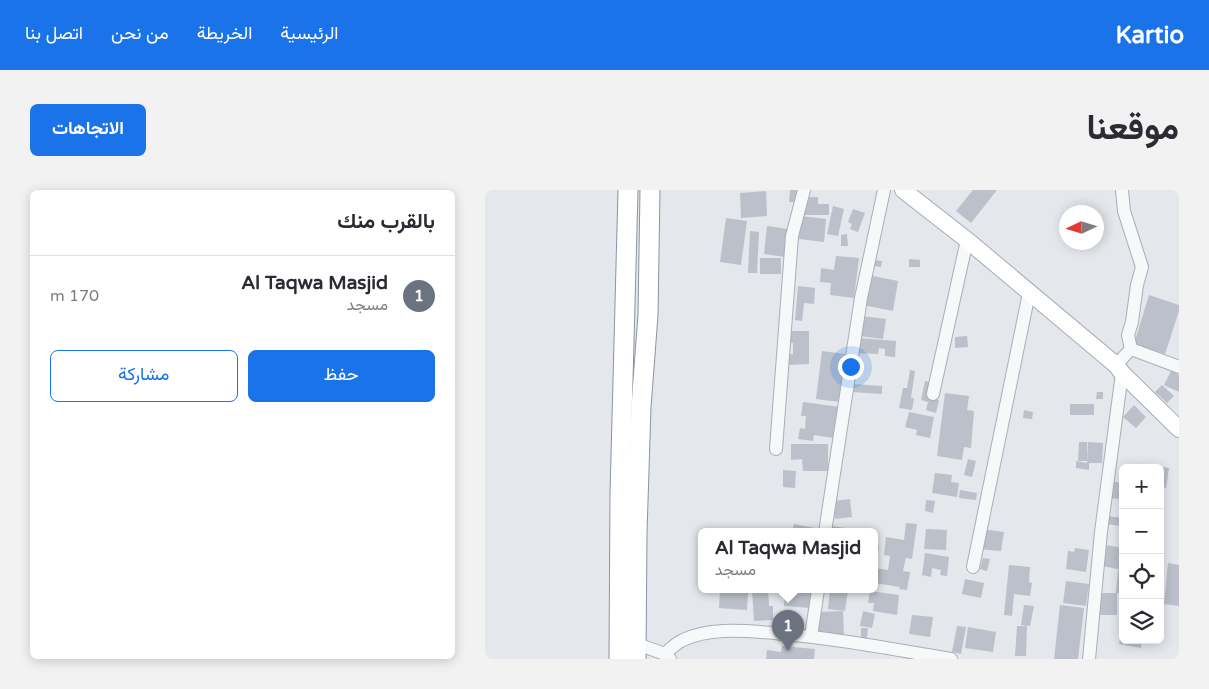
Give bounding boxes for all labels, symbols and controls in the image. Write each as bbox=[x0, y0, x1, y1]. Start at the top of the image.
text: Kartio bbox=[1116, 21, 1184, 50]
text: اتصل بنا bbox=[25, 22, 83, 44]
text: من نحن bbox=[111, 22, 169, 44]
text: الخريطة bbox=[197, 22, 252, 44]
text: الرئيسية bbox=[280, 22, 339, 44]
button: الاتجاهات bbox=[30, 104, 146, 156]
text: موقعنا bbox=[1086, 107, 1179, 149]
north arrow bbox=[1059, 205, 1104, 250]
text: بالقرب منك bbox=[337, 209, 435, 234]
text: Al Taqwa Masjid bbox=[241, 272, 388, 294]
text: 170 m bbox=[50, 286, 99, 306]
text: 1 bbox=[414, 286, 424, 306]
text: مسجد bbox=[347, 295, 388, 315]
button: مشاركة bbox=[50, 350, 238, 402]
button: حفظ bbox=[248, 350, 435, 402]
your location bbox=[838, 354, 864, 380]
map controls bbox=[1119, 464, 1164, 644]
button: + bbox=[1119, 464, 1164, 509]
button: − bbox=[1119, 509, 1164, 554]
popup bbox=[698, 528, 878, 593]
text: Al Taqwa Masjid bbox=[715, 537, 861, 559]
button: locate bbox=[1119, 554, 1164, 599]
text: مسجد bbox=[715, 560, 756, 580]
button: layers bbox=[1119, 599, 1164, 644]
pin: 1 bbox=[772, 610, 804, 651]

